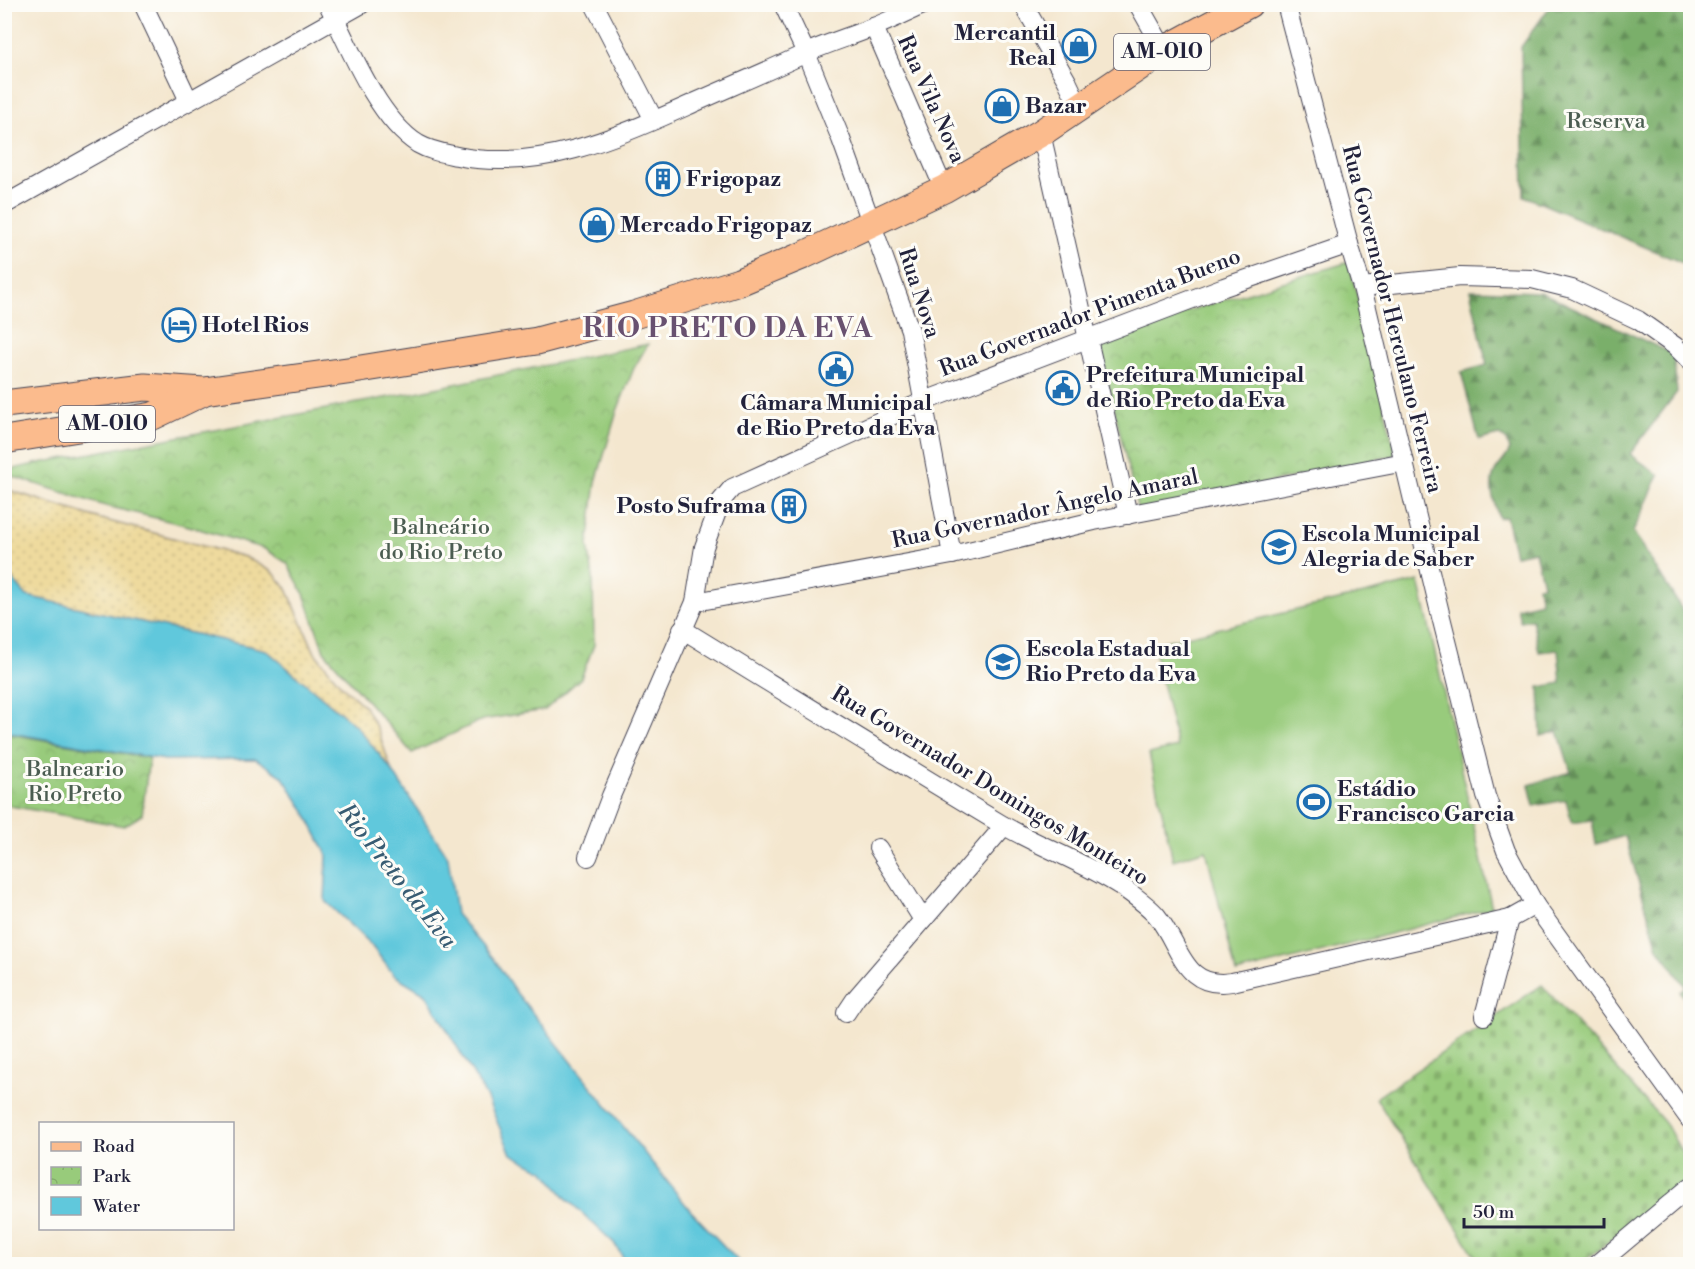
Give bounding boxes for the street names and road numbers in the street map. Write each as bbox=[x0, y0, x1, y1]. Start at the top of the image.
street label: Rua Vila Nova bbox=[891, 31, 972, 168]
road number: AM-010 bbox=[1114, 34, 1210, 70]
street label: Rua Governador Herculano Ferreira bbox=[1336, 142, 1449, 497]
street label: Rua Governador Pimenta Bueno bbox=[936, 243, 1244, 383]
street label: Rua Nova bbox=[892, 244, 947, 342]
road number: AM-010 bbox=[59, 406, 155, 442]
street label: Rua Governador Ângelo Amaral bbox=[889, 462, 1201, 555]
street label: Rua Governador Domingos Monteiro bbox=[826, 680, 1154, 892]

